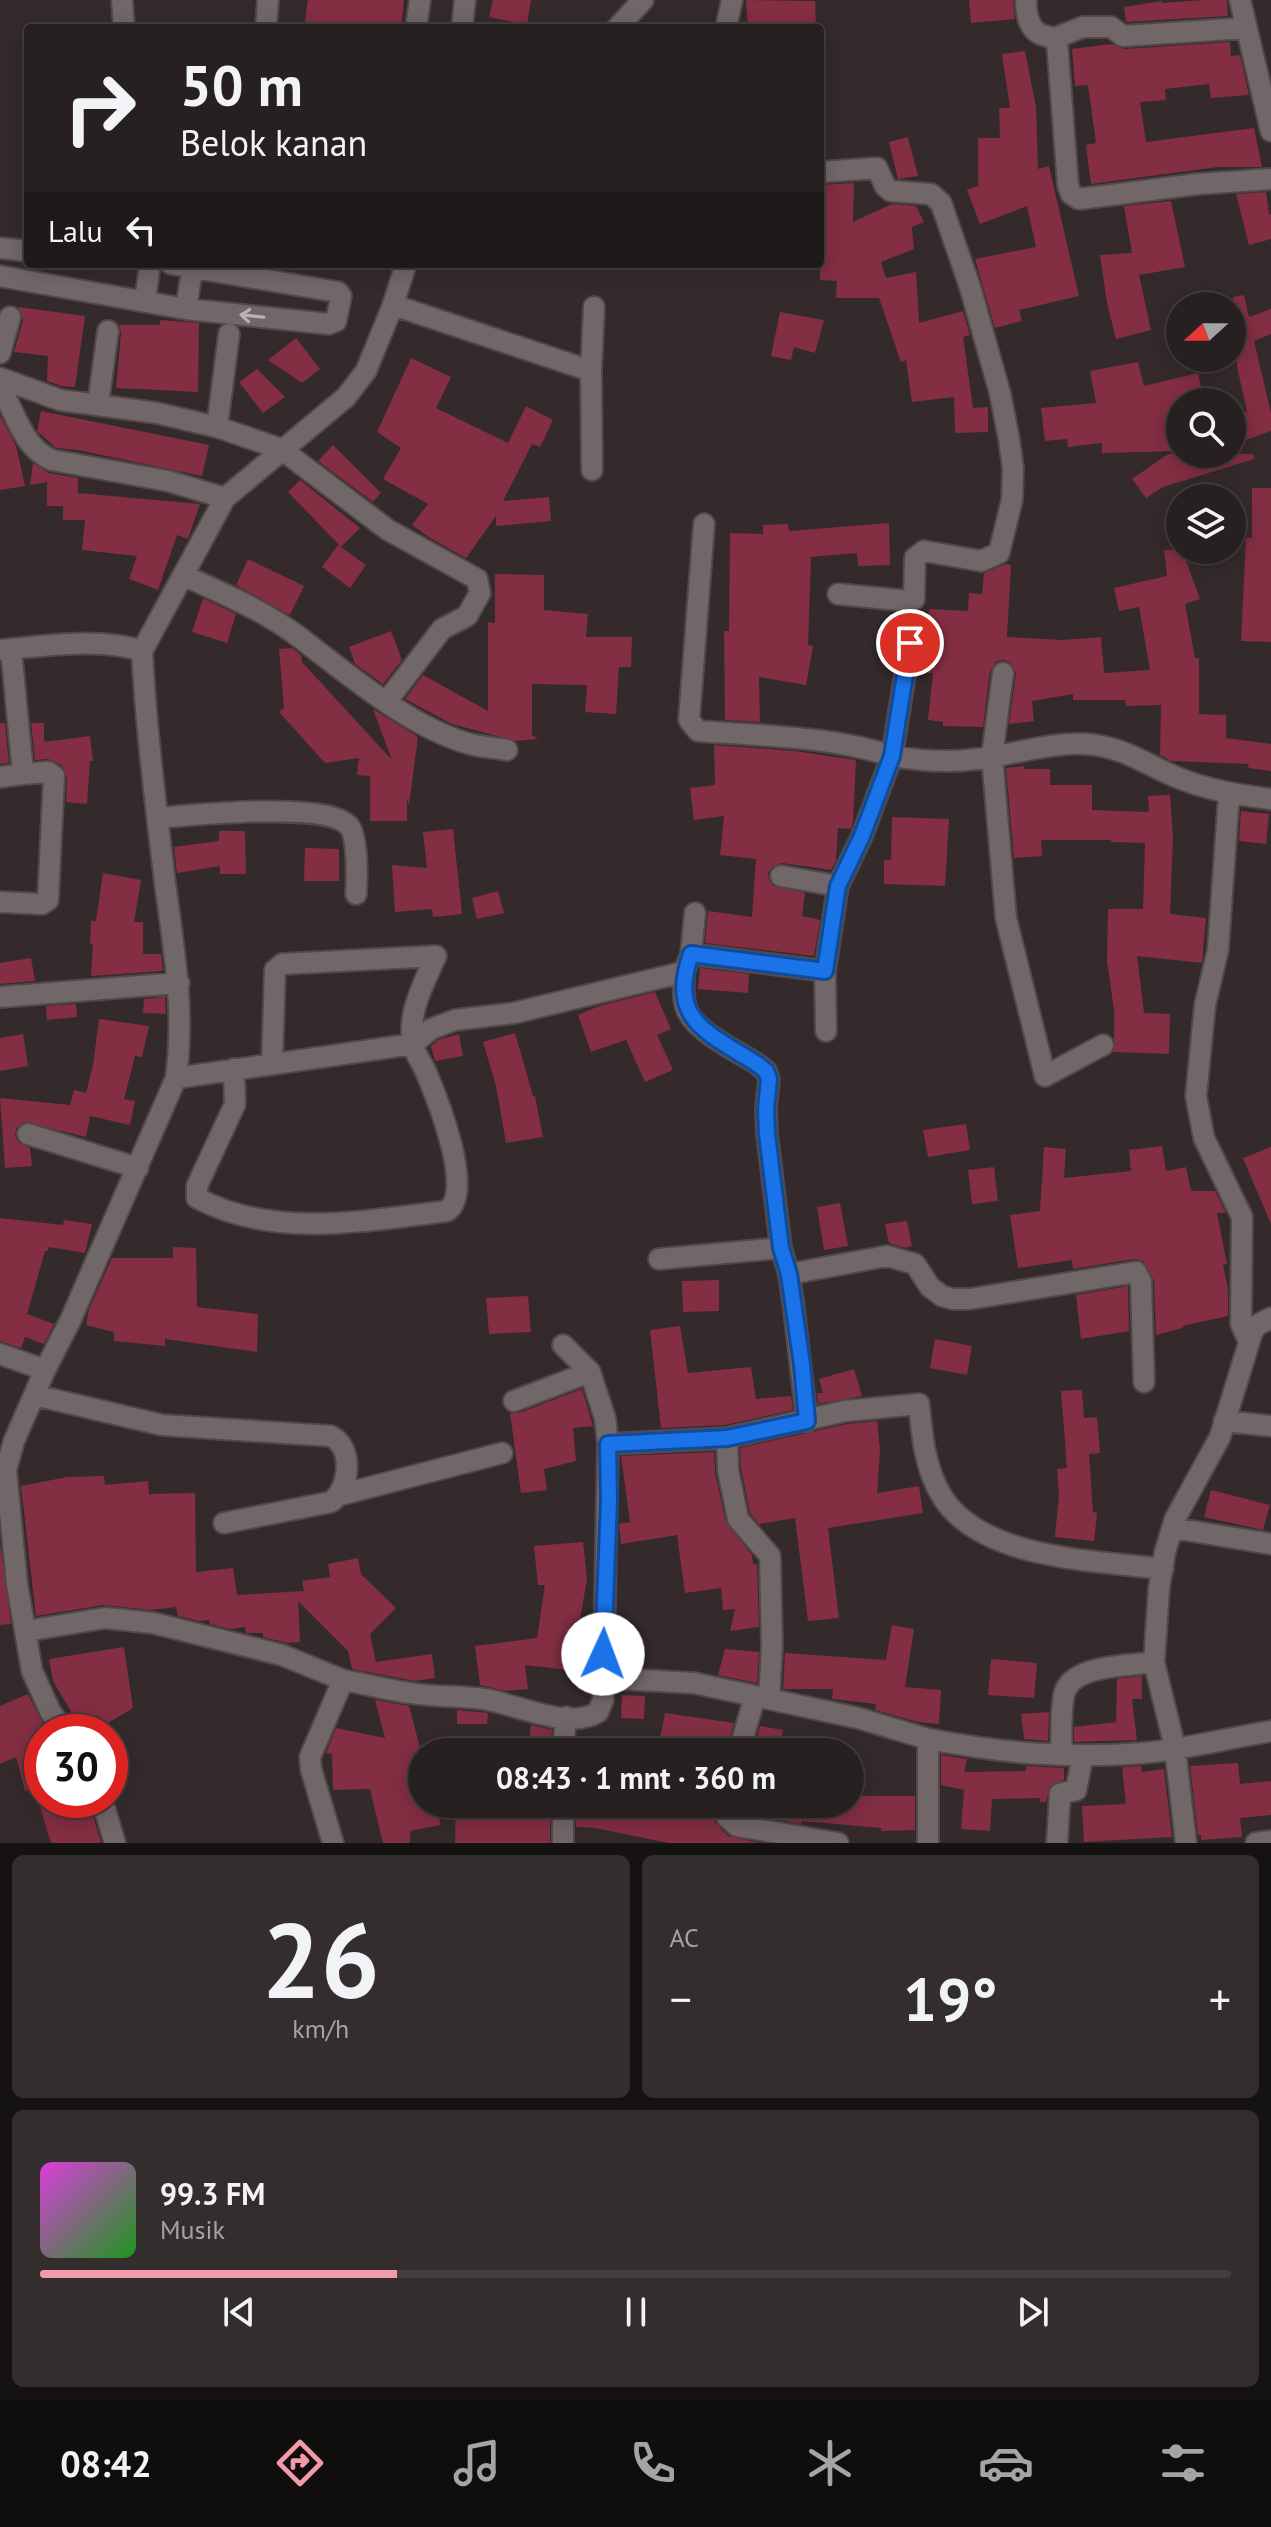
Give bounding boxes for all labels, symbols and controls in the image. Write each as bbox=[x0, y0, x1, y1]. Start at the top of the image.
text: 50 m bbox=[180, 49, 303, 121]
icon: right bbox=[48, 56, 152, 160]
text: Belok kanan bbox=[180, 119, 367, 166]
icon: left bbox=[119, 208, 163, 252]
text: Lalu bbox=[48, 211, 103, 250]
north arrow bbox=[1166, 292, 1246, 372]
map controls bbox=[1166, 292, 1246, 564]
one-way arrow bbox=[239, 309, 266, 324]
button: search bbox=[1166, 388, 1246, 468]
button: layers bbox=[1166, 484, 1246, 564]
pin bbox=[876, 609, 944, 677]
icon: arrive bbox=[888, 621, 932, 665]
position arrow bbox=[561, 1612, 645, 1696]
speed limit sign: 30 bbox=[24, 1714, 128, 1818]
text: 08:43 · 1 mnt · 360 m bbox=[496, 1758, 776, 1797]
text: 26 bbox=[262, 1892, 380, 2027]
text: AC bbox=[670, 1921, 699, 1954]
text: 19° bbox=[903, 1960, 997, 2038]
text: − bbox=[670, 1970, 692, 2027]
text: + bbox=[1209, 1970, 1231, 2027]
text: km/h bbox=[292, 2012, 349, 2045]
text: 99.3 FM bbox=[160, 2174, 265, 2213]
text: Musik bbox=[160, 2213, 225, 2246]
icon: previous bbox=[217, 2290, 261, 2334]
icon: pause bbox=[614, 2290, 658, 2334]
icon: next bbox=[1011, 2290, 1055, 2334]
icon: directions bbox=[272, 2435, 328, 2491]
icon: music bbox=[449, 2435, 505, 2491]
icon: phone bbox=[625, 2435, 681, 2491]
icon: climate bbox=[802, 2435, 858, 2491]
icon: car bbox=[978, 2435, 1034, 2491]
icon: filters bbox=[1155, 2435, 1211, 2491]
text: 08:42 bbox=[60, 2440, 152, 2487]

